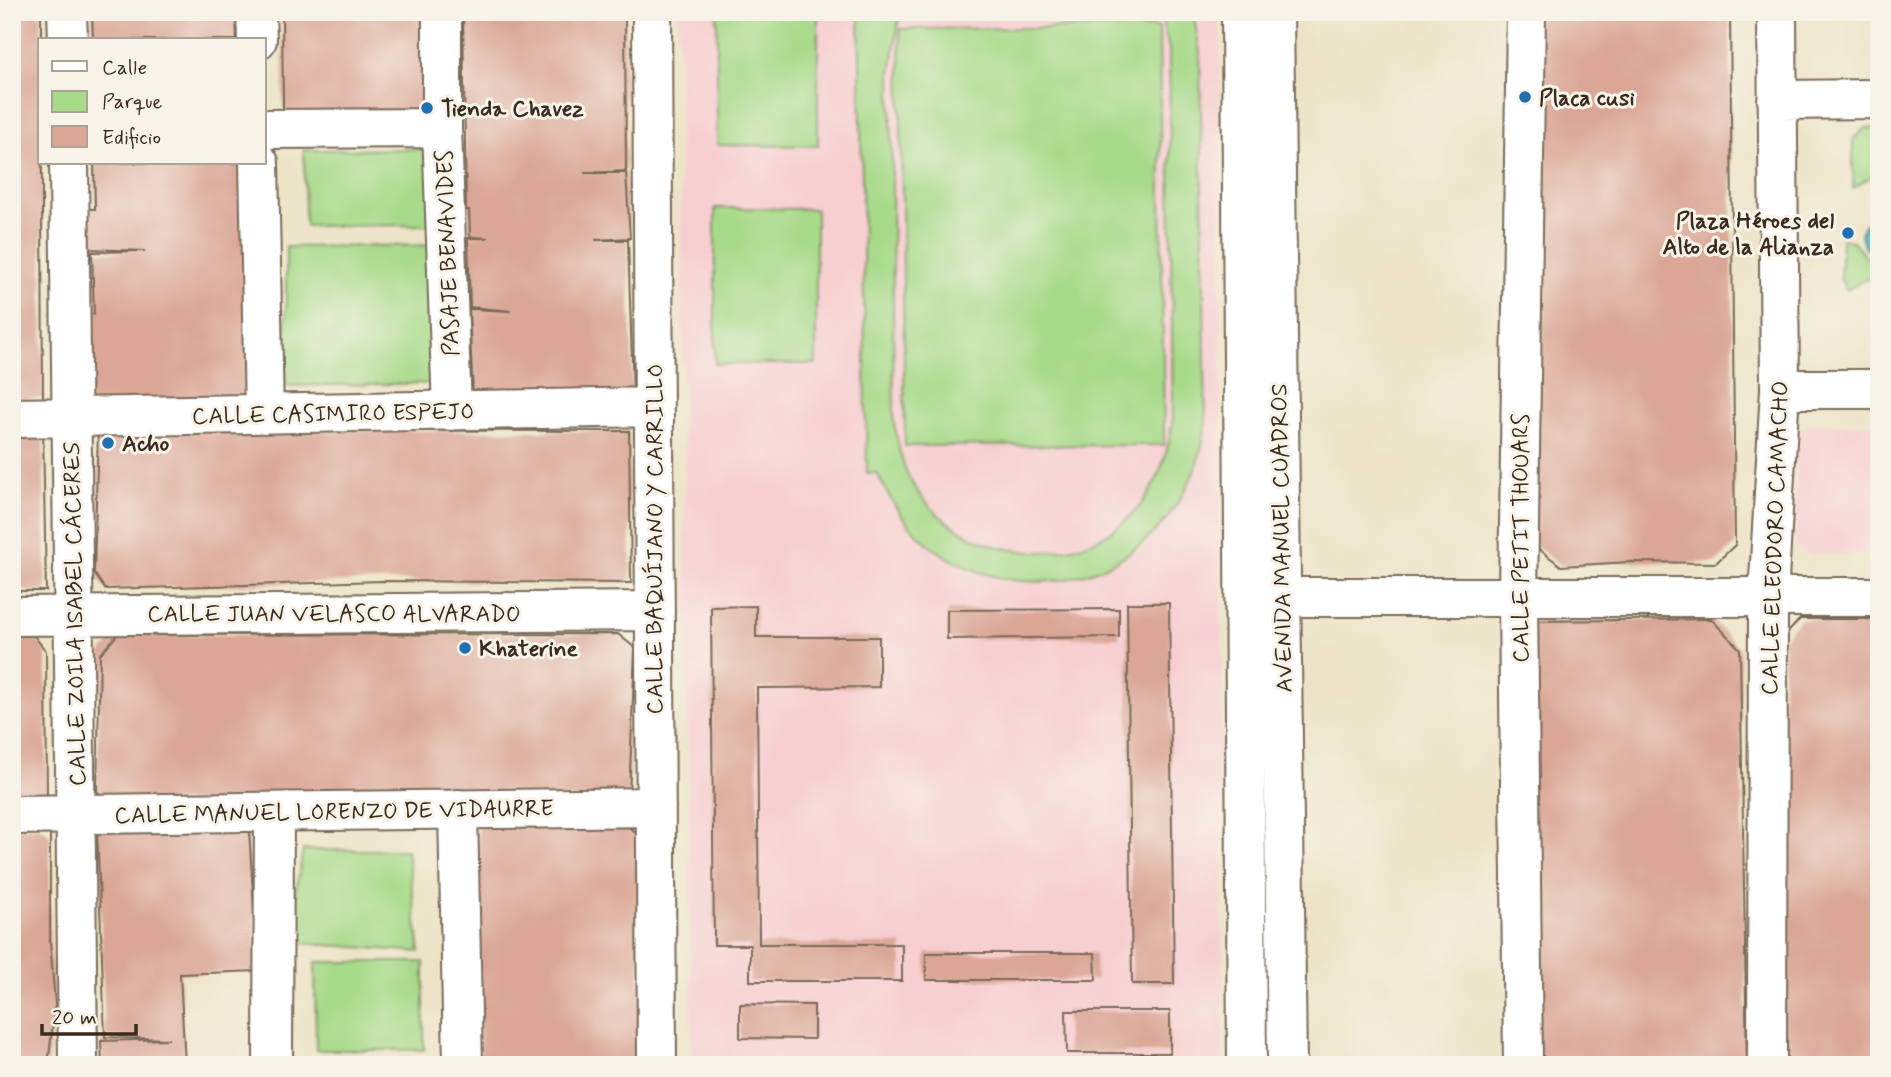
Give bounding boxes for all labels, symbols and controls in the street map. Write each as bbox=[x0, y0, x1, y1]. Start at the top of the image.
legend bbox=[38, 38, 266, 164]
text: Calle bbox=[102, 54, 147, 82]
place label: Placa cusi bbox=[1539, 84, 1635, 114]
text: Parque bbox=[102, 88, 163, 116]
marker: Placa cusi bbox=[1517, 89, 1533, 105]
place label: Tienda Chavez bbox=[441, 95, 584, 125]
marker: Tienda Chavez bbox=[419, 100, 435, 116]
text: Edificio bbox=[102, 124, 161, 152]
street label: PASAJE BENAVIDES bbox=[430, 149, 468, 357]
place label: Plaza Héroes del Alto de la Alianza bbox=[1662, 207, 1834, 263]
marker: Plaza Héroes del Alto de la Alianza bbox=[1840, 225, 1856, 241]
street label: CALLE BAQUÍJANO Y CARRILLO bbox=[641, 364, 671, 714]
street label: CALLE ELEODORO CAMACHO bbox=[1756, 380, 1796, 696]
street label: AVENIDA MANUEL CUADROS bbox=[1265, 383, 1301, 693]
street label: CALLE CASIMIRO ESPEJO bbox=[192, 398, 474, 432]
street label: CALLE PETIT THOUARS bbox=[1507, 413, 1537, 663]
place label: Acho bbox=[122, 430, 170, 460]
marker: Acho bbox=[100, 435, 116, 451]
street label: CALLE ZOILA ISABEL CÁCERES bbox=[58, 442, 94, 786]
street label: CALLE JUAN VELASCO ALVARADO bbox=[147, 600, 521, 630]
place label: Khaterine bbox=[479, 635, 579, 665]
marker: Khaterine bbox=[457, 640, 473, 656]
street label: CALLE MANUEL LORENZO DE VIDAURRE bbox=[114, 794, 554, 832]
scale bar bbox=[42, 993, 136, 1037]
text: 20 m bbox=[52, 1004, 97, 1032]

